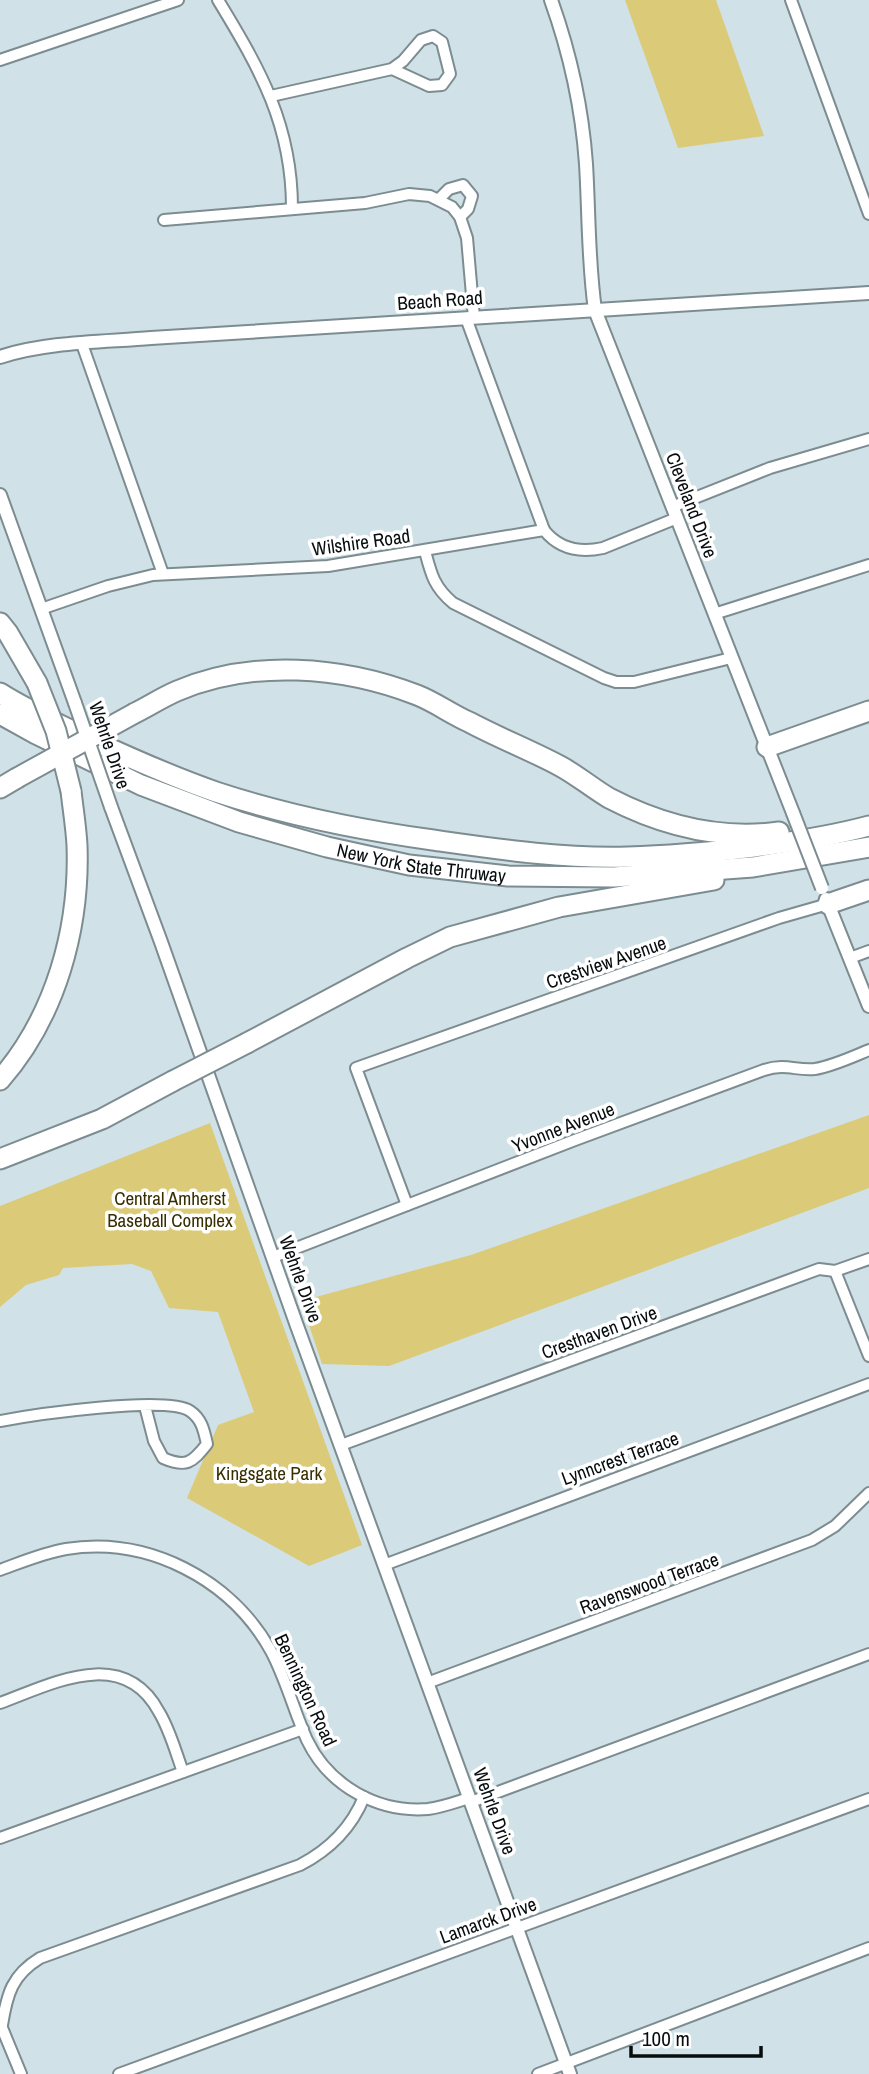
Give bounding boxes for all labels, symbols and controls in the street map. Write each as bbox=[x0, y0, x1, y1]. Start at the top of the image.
street label: Beach Road bbox=[396, 284, 484, 316]
street label: Cleveland Drive bbox=[660, 449, 724, 561]
street label: Wilshire Road bbox=[310, 522, 412, 562]
street label: Wehrle Drive bbox=[83, 698, 137, 792]
street label: New York State Thruway bbox=[334, 837, 507, 889]
street label: Crestview Avenue bbox=[543, 929, 669, 995]
street label: Yvonne Avenue bbox=[508, 1096, 618, 1158]
park label: Central Amherst Baseball Complex bbox=[107, 1185, 233, 1233]
street label: Wehrle Drive bbox=[273, 1232, 329, 1326]
street label: Cresthaven Drive bbox=[538, 1299, 660, 1365]
street label: Lynncrest Terrace bbox=[558, 1425, 682, 1491]
park label: Kingsgate Park bbox=[216, 1460, 322, 1486]
street label: Ravenswood Terrace bbox=[576, 1546, 722, 1620]
street label: Bennington Road bbox=[269, 1630, 343, 1750]
street label: Wehrle Drive bbox=[467, 1764, 523, 1858]
street label: Lamarck Drive bbox=[436, 1890, 540, 1950]
scale bar bbox=[631, 2014, 760, 2058]
text: 100 m bbox=[642, 2024, 690, 2053]

